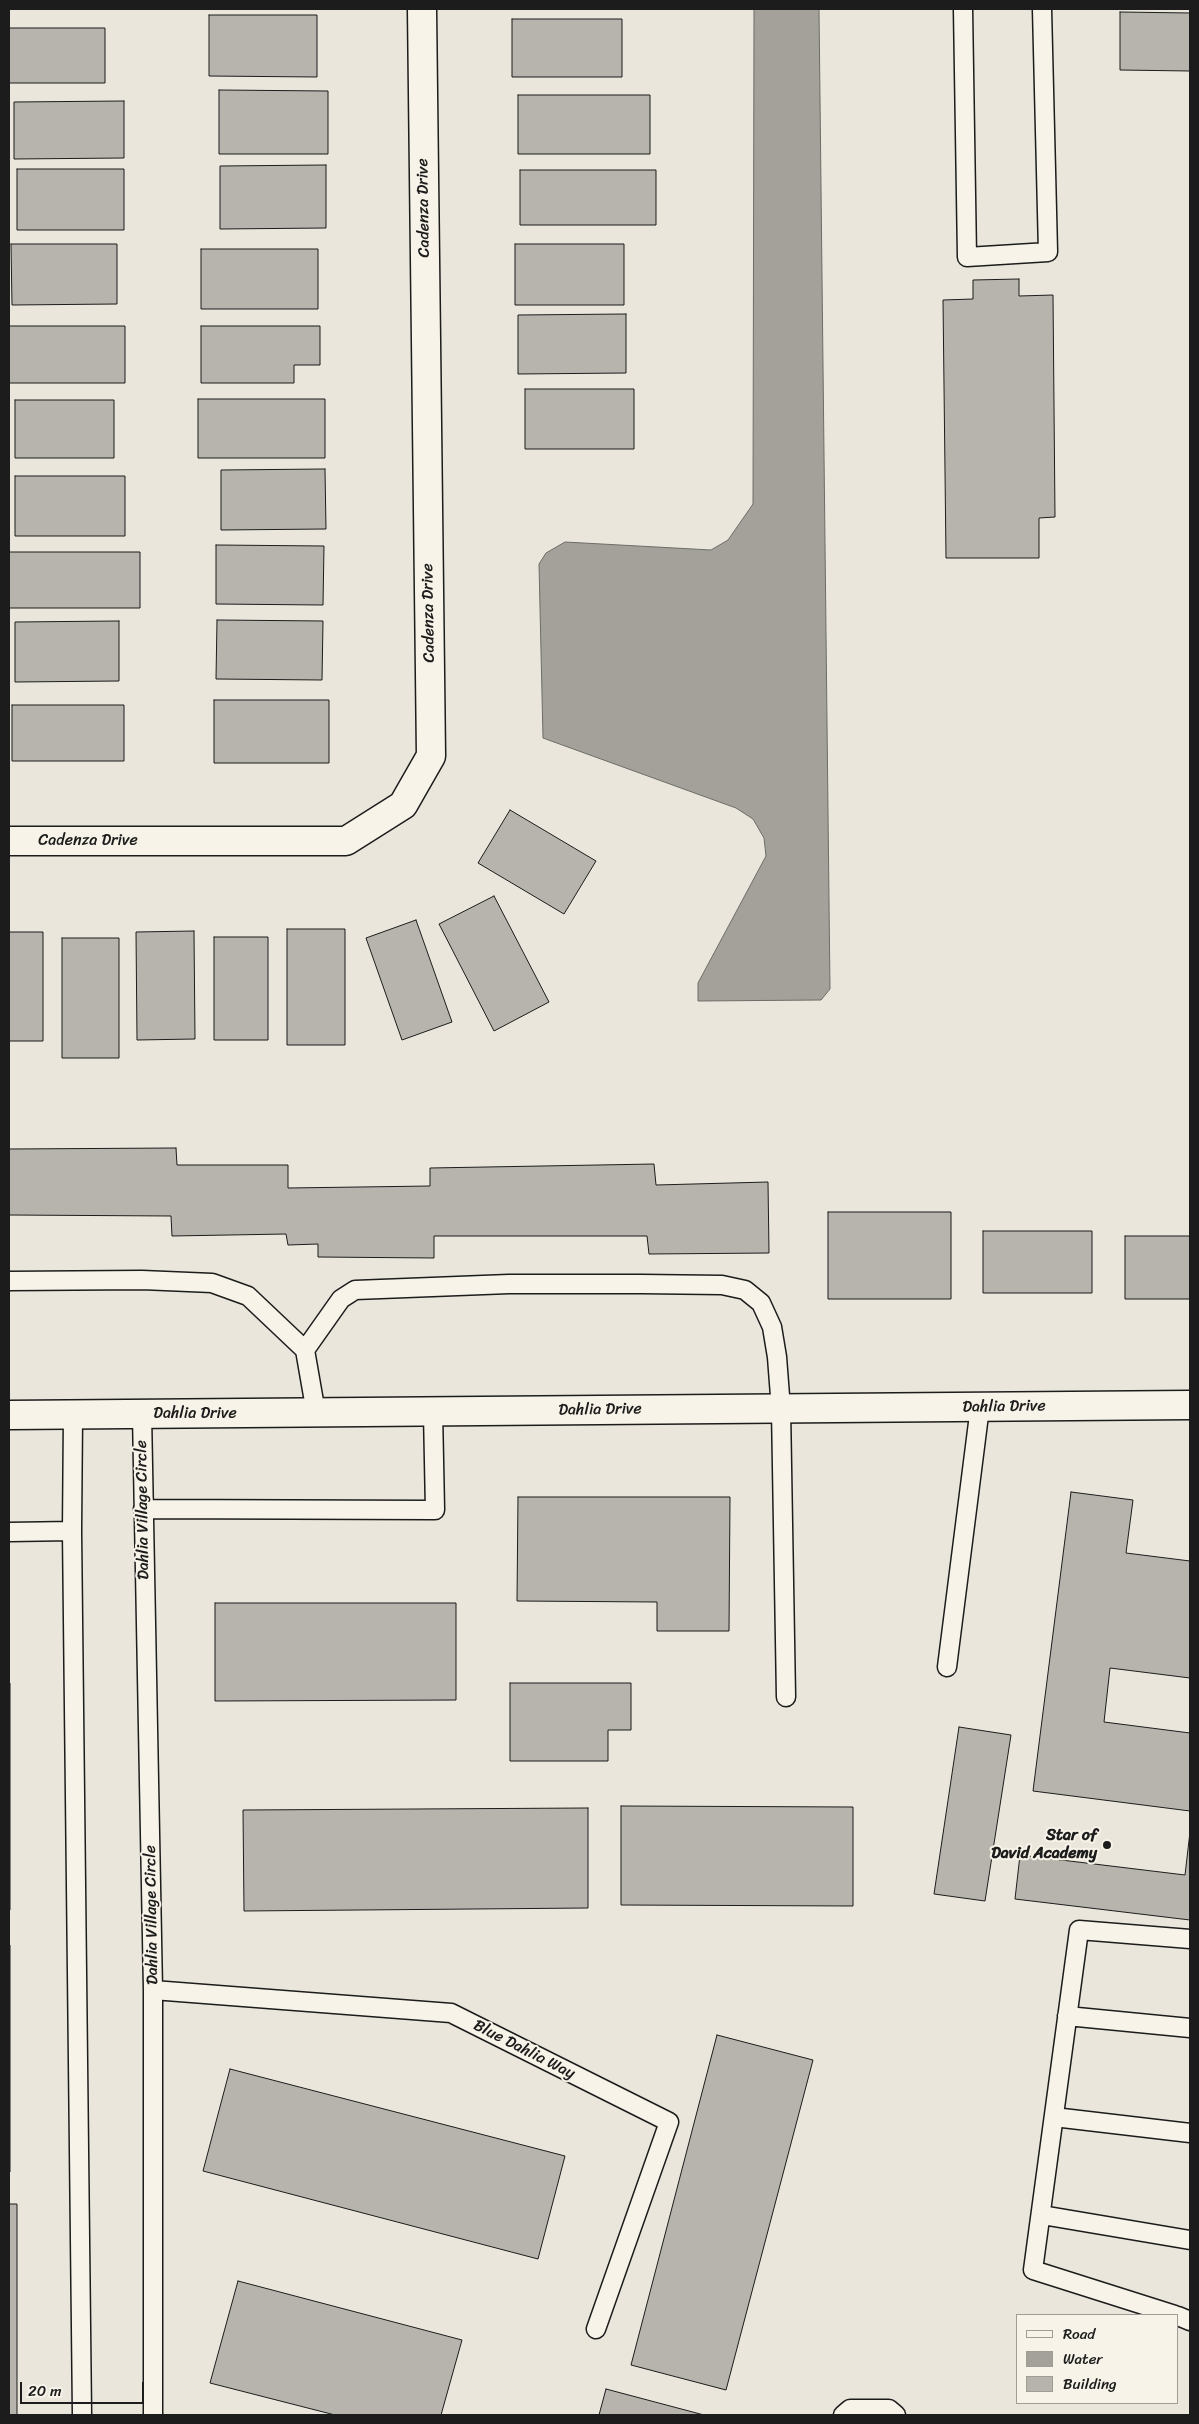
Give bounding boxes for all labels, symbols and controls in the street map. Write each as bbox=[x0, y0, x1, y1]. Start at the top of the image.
street label: Cadenza Drive bbox=[414, 158, 434, 258]
street label: Cadenza Drive bbox=[419, 563, 439, 663]
street label: Cadenza Drive bbox=[38, 831, 138, 851]
street label: Dahlia Drive bbox=[962, 1397, 1046, 1417]
street label: Dahlia Drive bbox=[558, 1400, 642, 1420]
street label: Dahlia Drive bbox=[153, 1404, 237, 1424]
street label: Dahlia Village Circle bbox=[132, 1440, 154, 1580]
place label: Star of David Academy bbox=[991, 1826, 1097, 1864]
marker: Star of David Academy bbox=[1101, 1839, 1113, 1851]
street label: Dahlia Village Circle bbox=[141, 1845, 163, 1985]
street label: Blue Dahlia Way bbox=[470, 2016, 578, 2084]
legend bbox=[1016, 2314, 1179, 2404]
text: Road bbox=[1063, 2321, 1095, 2347]
text: Water bbox=[1063, 2346, 1103, 2372]
text: Building bbox=[1063, 2371, 1117, 2397]
scale bar bbox=[22, 2372, 146, 2404]
text: 20 m bbox=[28, 2378, 62, 2404]

